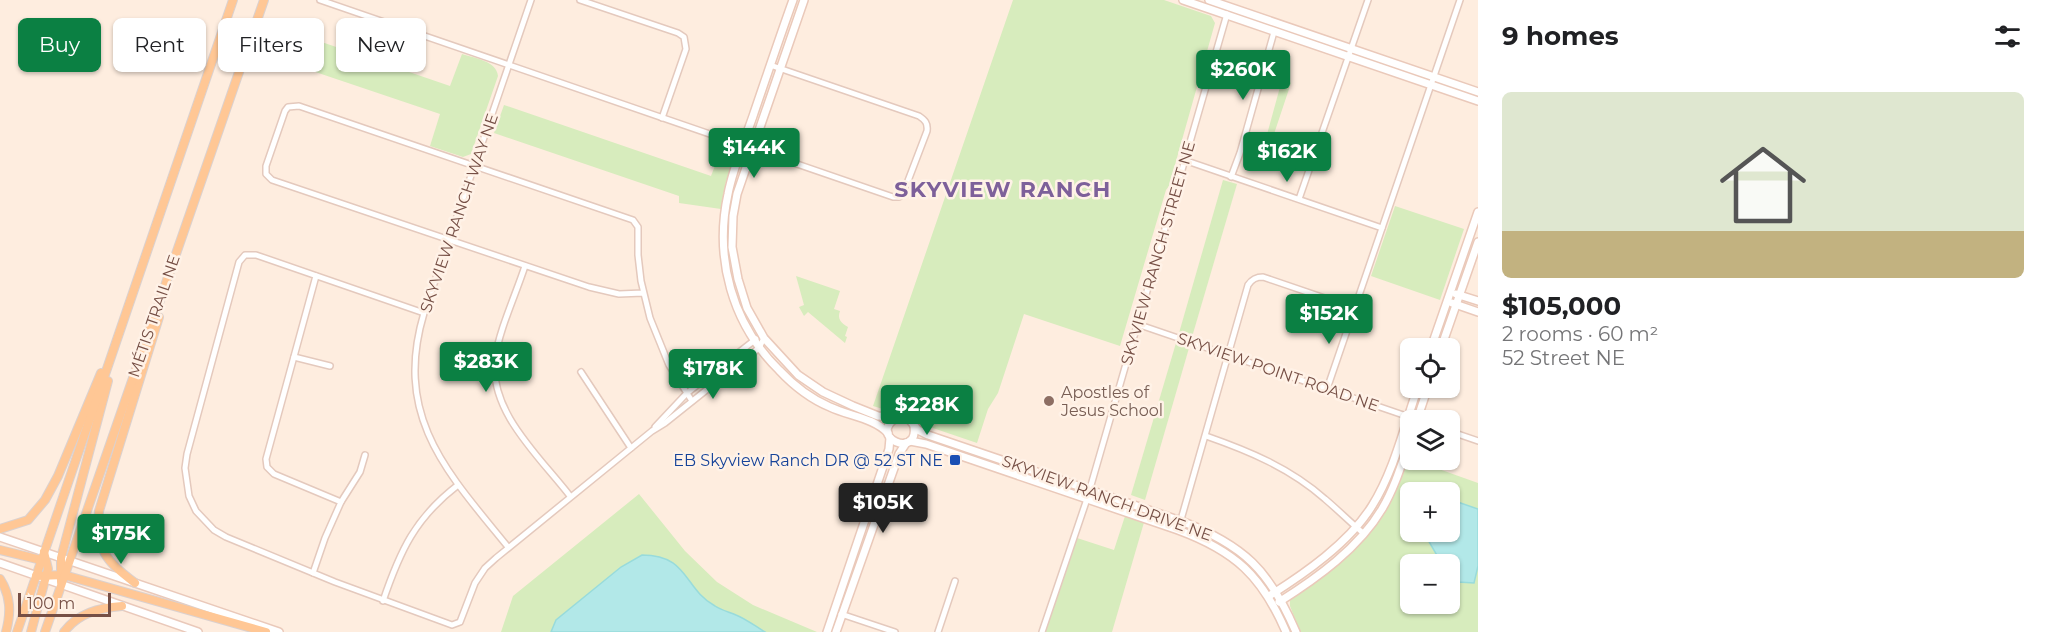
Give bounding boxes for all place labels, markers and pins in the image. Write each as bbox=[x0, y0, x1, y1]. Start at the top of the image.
pin: $260K bbox=[1201, 50, 1285, 101]
pin: $144K bbox=[712, 128, 796, 179]
pin: $162K bbox=[1245, 132, 1329, 183]
pin: $152K bbox=[1287, 294, 1371, 345]
pin: $283K bbox=[444, 342, 528, 393]
pin: $178K bbox=[671, 349, 755, 400]
place label: Apostles of Jesus School bbox=[1060, 383, 1163, 420]
pin: $228K bbox=[885, 385, 969, 436]
marker: Apostles of Jesus School bbox=[1042, 394, 1056, 408]
place label: EB Skyview Ranch DR @ 52 ST NE bbox=[673, 451, 943, 470]
marker: EB Skyview Ranch DR @ 52 ST NE bbox=[948, 453, 962, 467]
pin: $105K bbox=[841, 483, 925, 534]
pin: $175K bbox=[79, 514, 163, 565]

